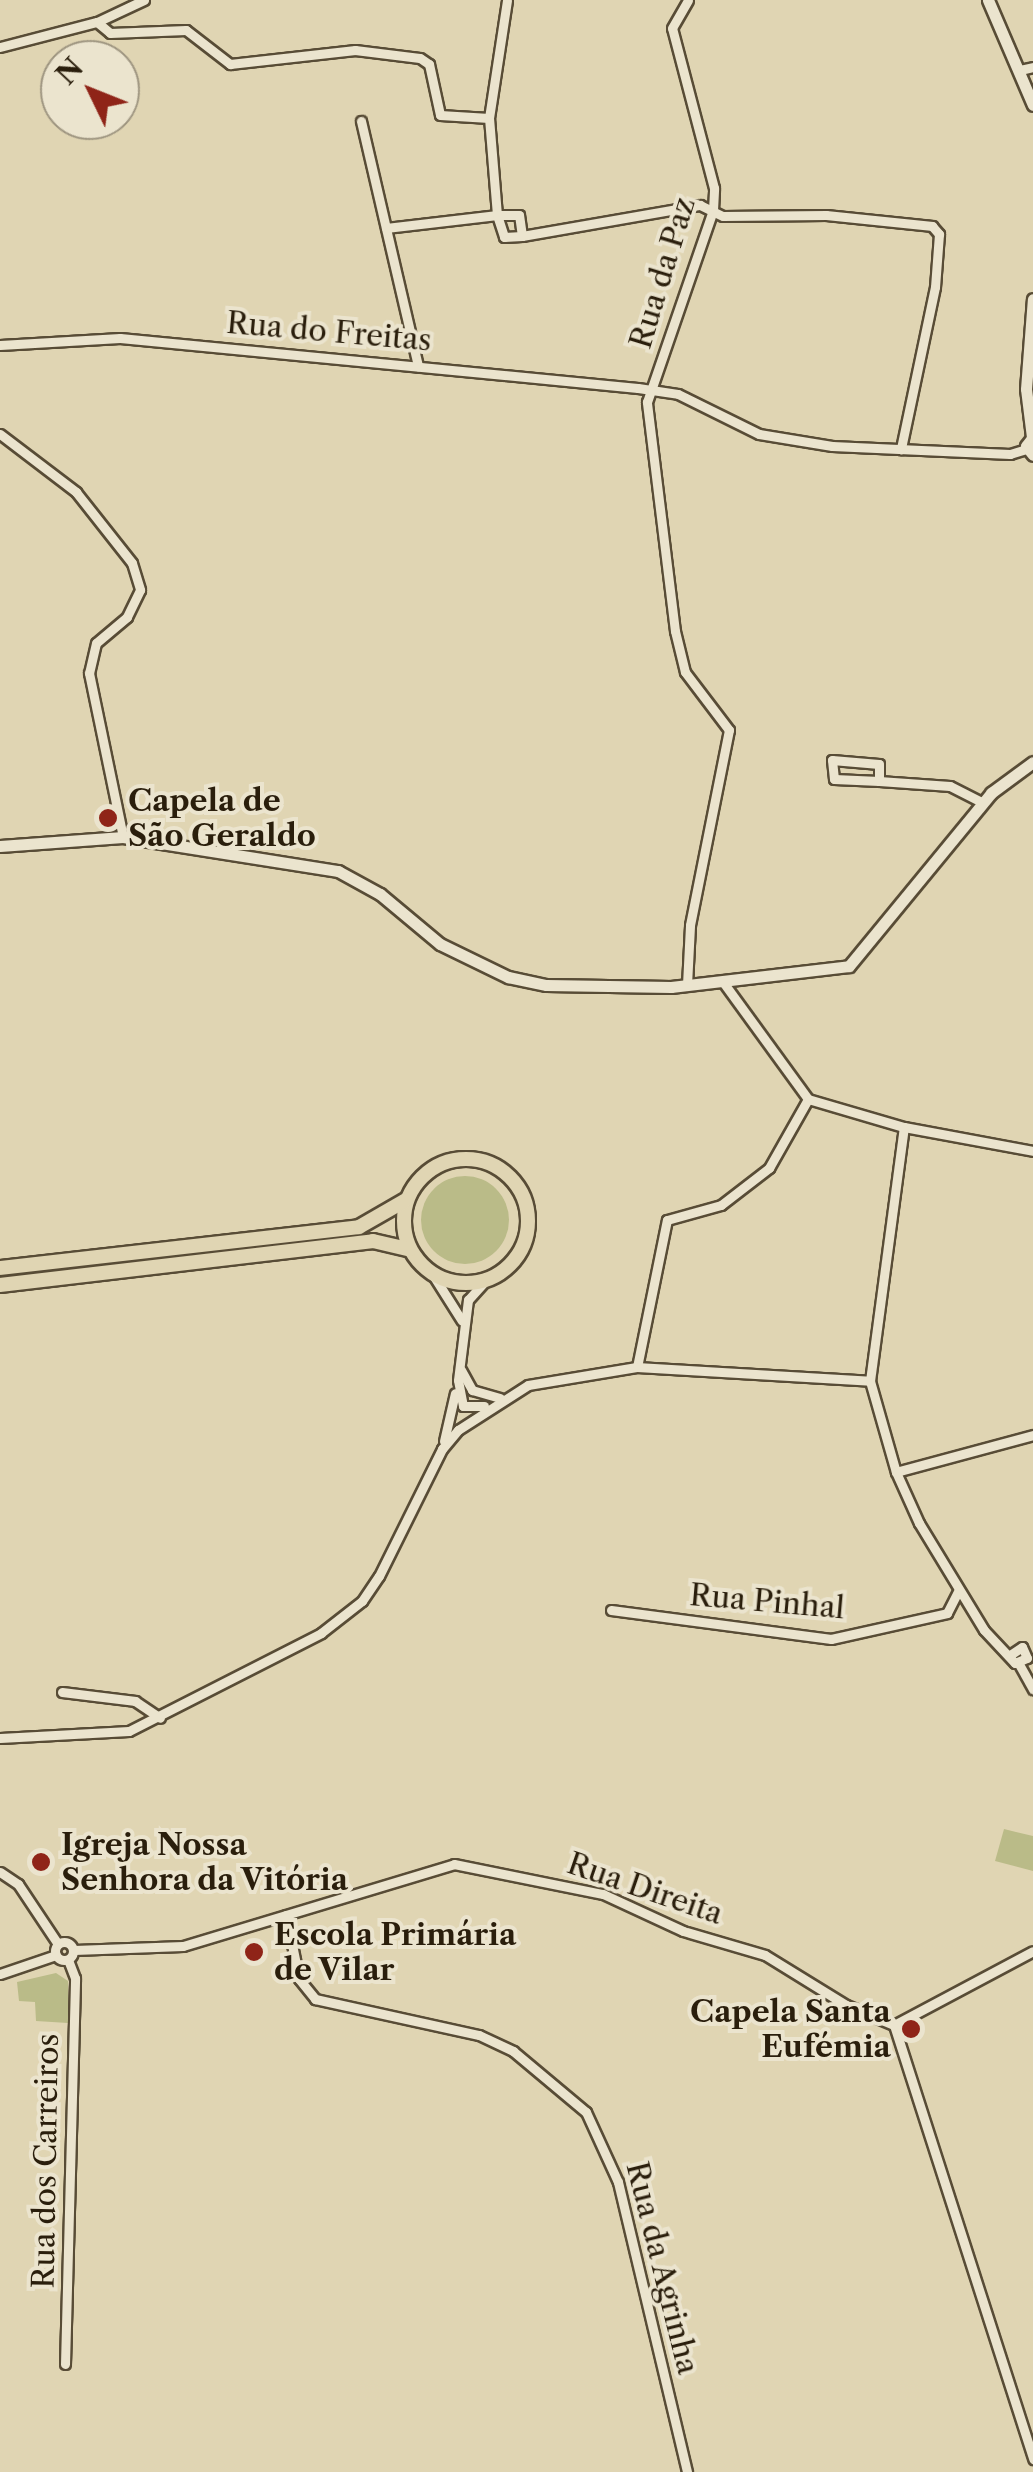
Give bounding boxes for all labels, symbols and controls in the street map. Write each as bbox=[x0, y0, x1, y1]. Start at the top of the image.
north arrow bbox=[40, 40, 140, 140]
text: N bbox=[49, 50, 90, 91]
street label: Rua da Paz bbox=[623, 193, 703, 353]
street label: Rua do Freitas bbox=[225, 305, 433, 359]
place label: Capela de São Geraldo bbox=[128, 783, 316, 854]
marker: Capela de São Geraldo bbox=[97, 807, 119, 829]
street label: Rua Pinhal bbox=[688, 1577, 846, 1627]
place label: Igreja Nossa Senhora da Vitória bbox=[61, 1827, 350, 1898]
street label: Rua Direita bbox=[562, 1846, 728, 1932]
marker: Igreja Nossa Senhora da Vitória bbox=[30, 1851, 52, 1873]
place label: Escola Primária de Vilar bbox=[274, 1917, 517, 1988]
marker: Escola Primária de Vilar bbox=[243, 1941, 265, 1963]
place label: Capela Santa Eufémia bbox=[690, 1994, 891, 2064]
marker: Capela Santa Eufémia bbox=[900, 2018, 922, 2040]
street label: Rua dos Carreiros bbox=[26, 2033, 66, 2289]
street label: Rua da Agrinha bbox=[618, 2157, 706, 2379]

